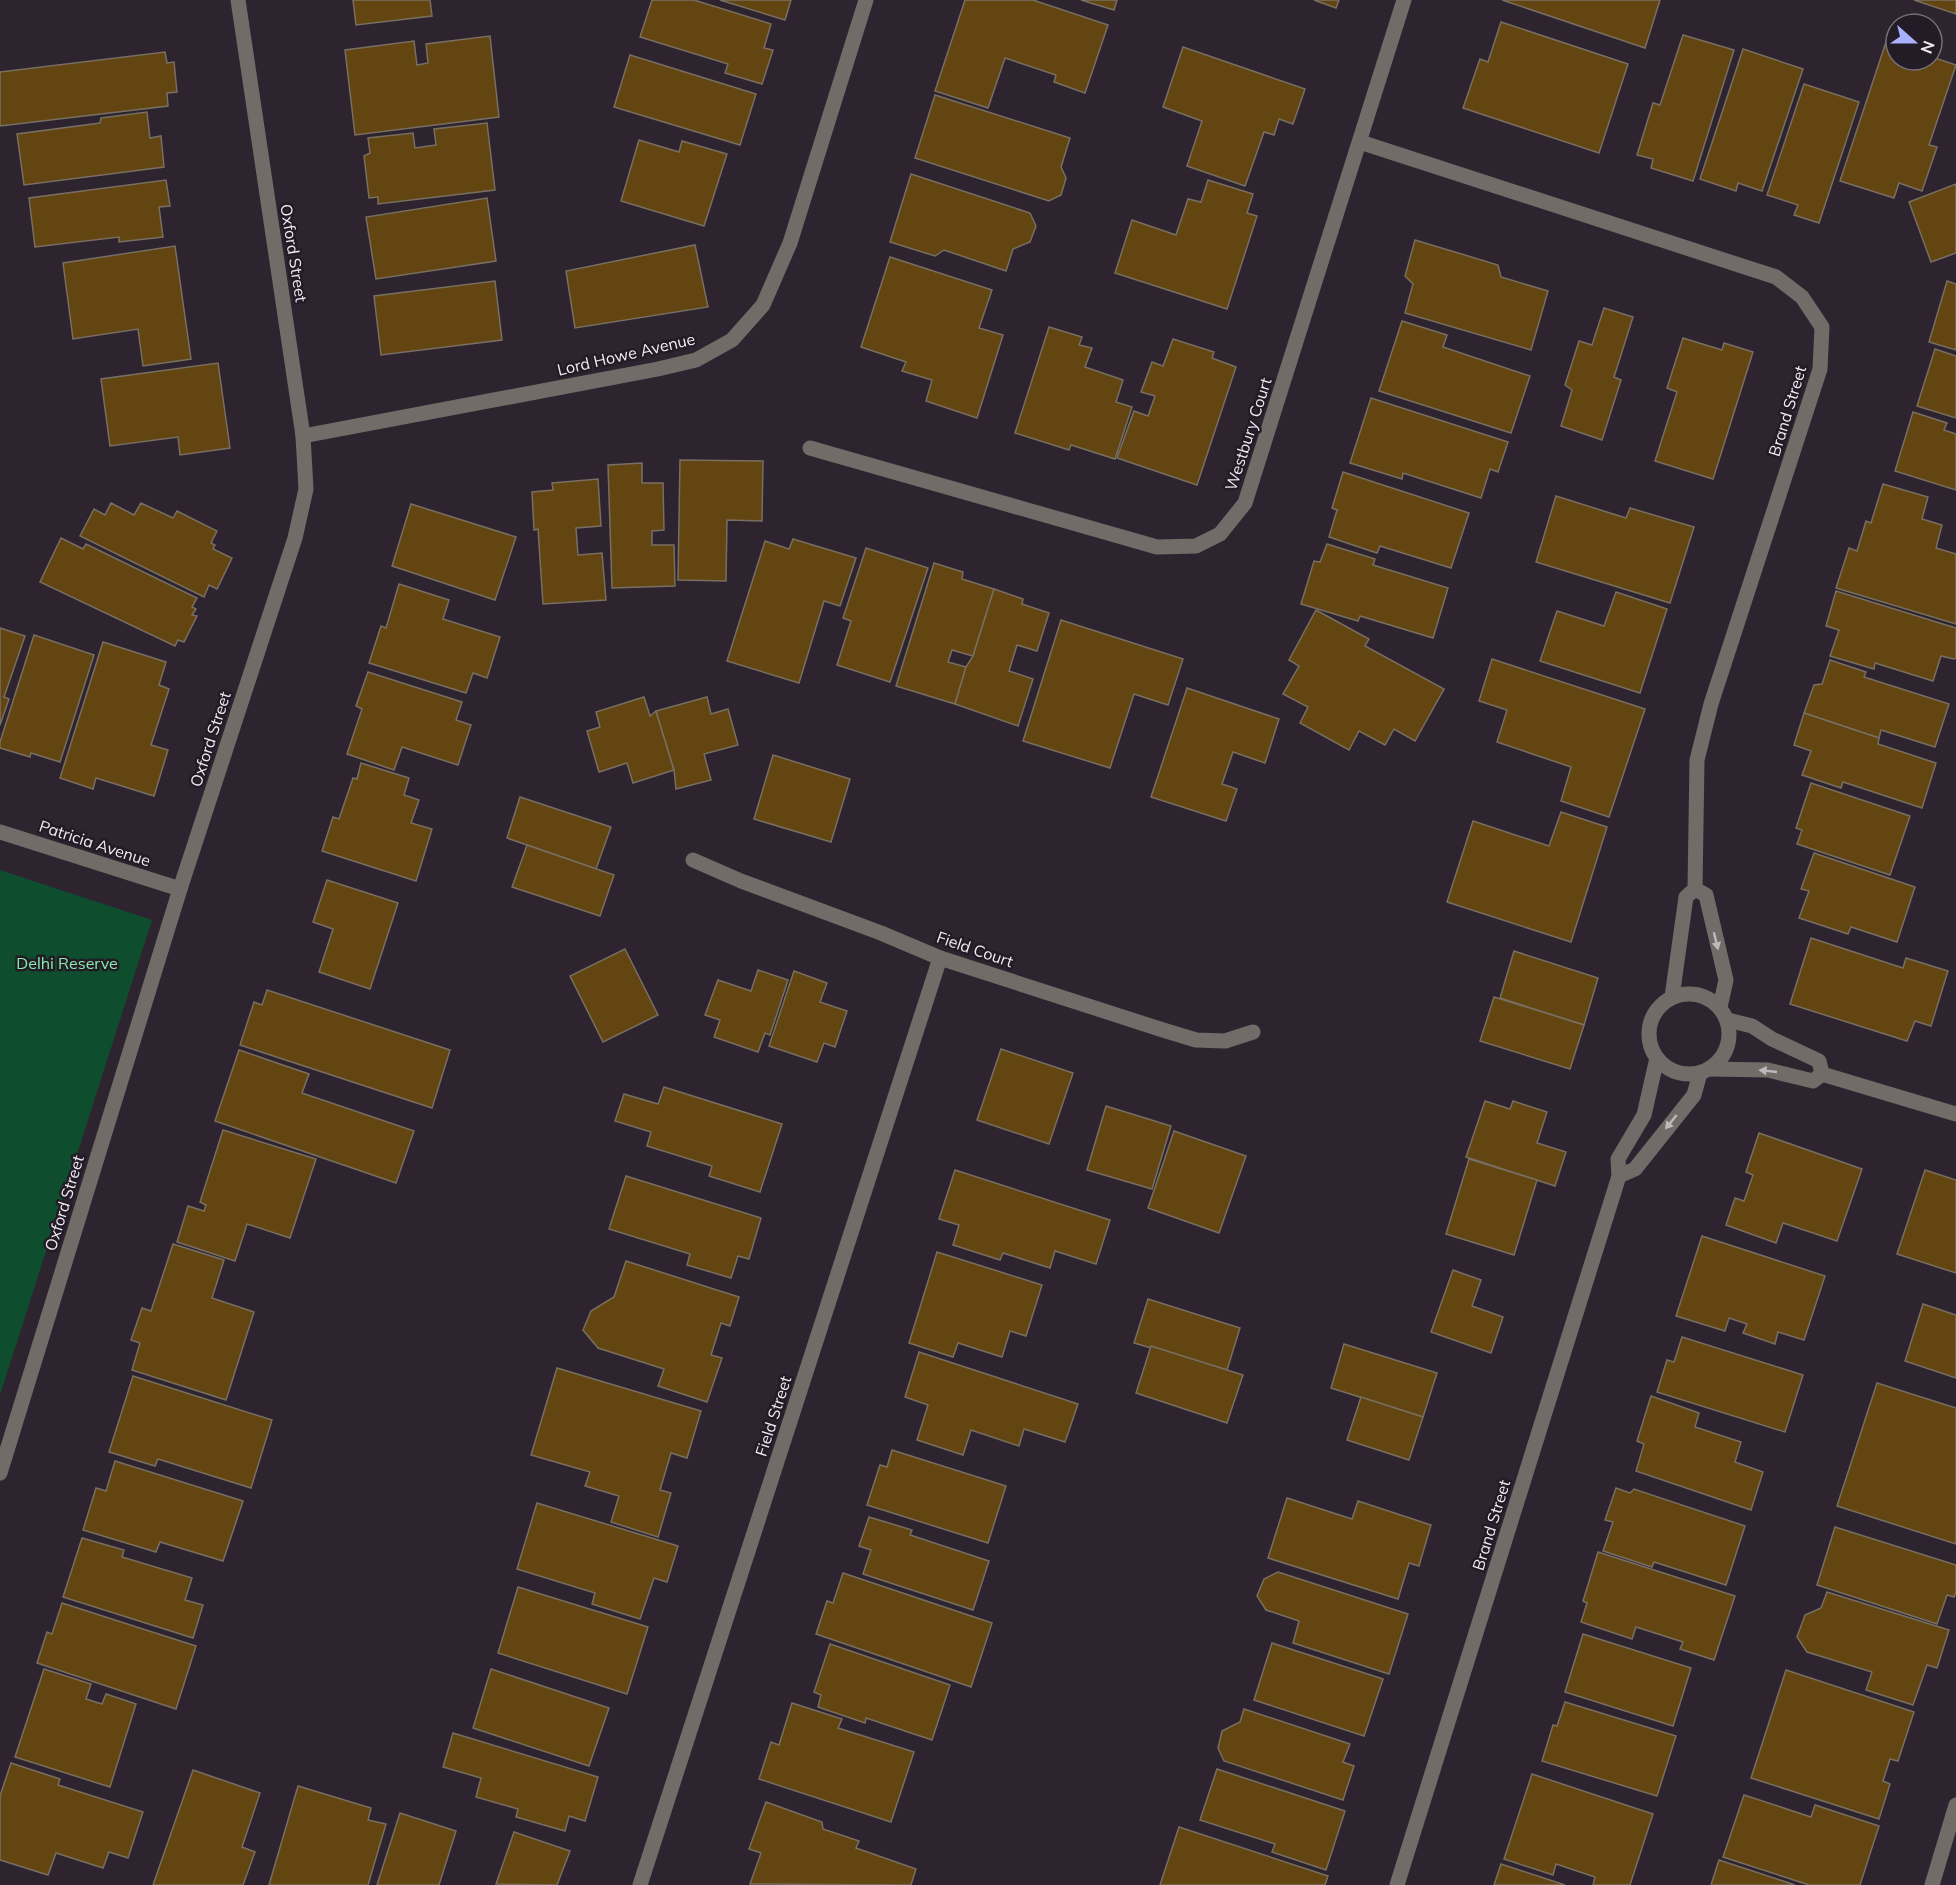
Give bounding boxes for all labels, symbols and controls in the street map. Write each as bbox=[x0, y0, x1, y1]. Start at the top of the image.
north arrow bbox=[1884, 12, 1944, 72]
text: N bbox=[1917, 38, 1940, 57]
street label: Oxford Street bbox=[276, 203, 312, 304]
street label: Lord Howe Avenue bbox=[555, 328, 697, 380]
street label: Brand Street bbox=[1764, 363, 1810, 459]
street label: Westbury Court bbox=[1220, 375, 1276, 493]
street label: Oxford Street bbox=[185, 688, 235, 789]
street label: Patricia Avenue bbox=[37, 816, 153, 870]
street label: Field Court bbox=[934, 927, 1016, 972]
one-way arrow bbox=[1711, 931, 1721, 950]
park label: Delhi Reserve bbox=[16, 953, 118, 973]
one-way arrow bbox=[1758, 1066, 1777, 1076]
one-way arrow bbox=[1665, 1114, 1678, 1130]
street label: Oxford Street bbox=[40, 1152, 88, 1253]
street label: Field Street bbox=[751, 1373, 796, 1459]
street label: Brand Street bbox=[1468, 1477, 1514, 1573]

